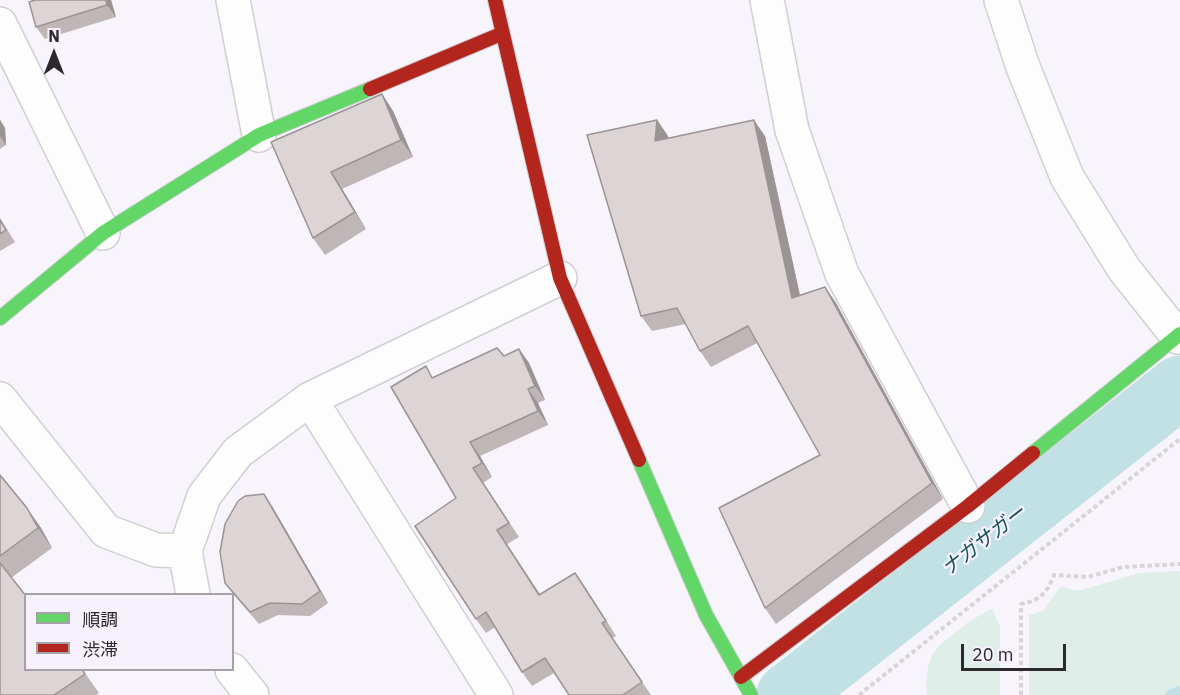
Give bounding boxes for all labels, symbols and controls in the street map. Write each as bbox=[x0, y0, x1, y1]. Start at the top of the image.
north arrow bbox=[24, 24, 84, 84]
text: N bbox=[48, 26, 60, 46]
water label: ナガサガー bbox=[937, 501, 1031, 581]
legend bbox=[24, 593, 234, 671]
text: 順調 bbox=[82, 608, 118, 631]
scale bar bbox=[964, 632, 1069, 670]
text: 渋滞 bbox=[82, 638, 118, 661]
text: 20 m bbox=[972, 643, 1014, 666]

